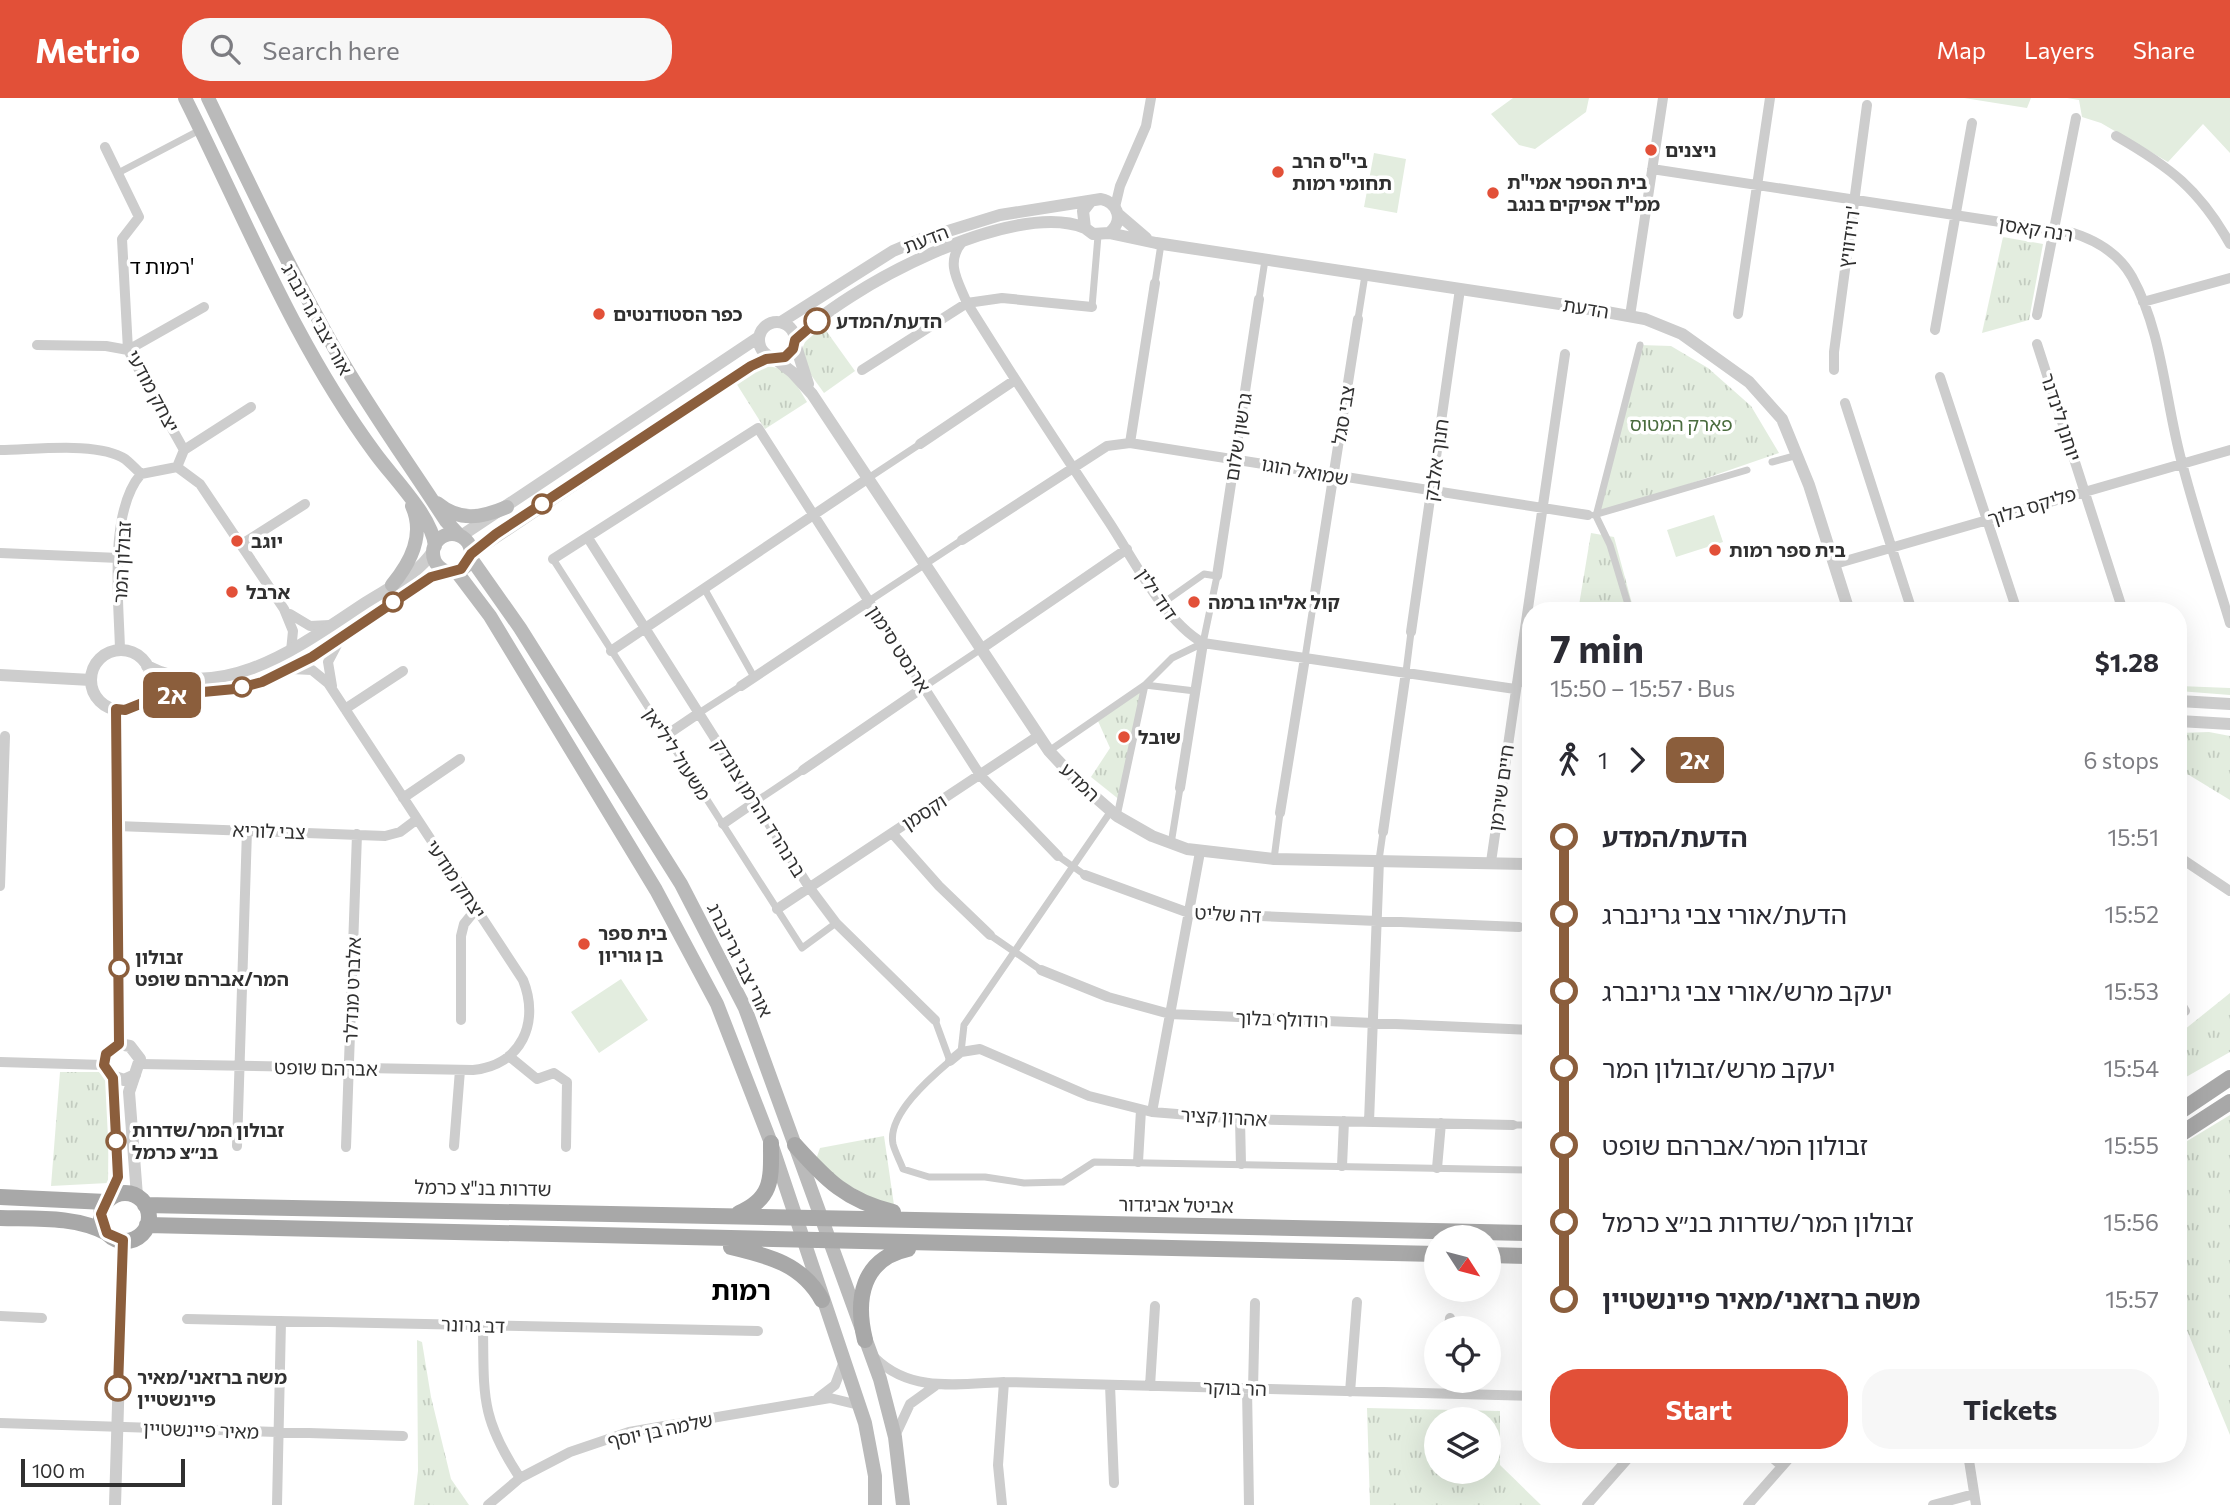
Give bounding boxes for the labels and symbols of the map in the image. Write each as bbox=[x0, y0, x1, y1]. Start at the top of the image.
place label: ניצנים bbox=[1665, 138, 1716, 161]
marker: ניצנים bbox=[1643, 142, 1659, 158]
place label: בי"ס הרב תחומי רמות bbox=[1292, 149, 1392, 194]
marker: בי"ס הרב תחומי רמות bbox=[1270, 164, 1286, 180]
place label: בית הספר אמי"ת ממ"ד אפיקים בנגב bbox=[1507, 170, 1660, 215]
marker: בית הספר אמי"ת ממ"ד אפיקים בנגב bbox=[1485, 185, 1501, 201]
street label: דוידוויץ' bbox=[1833, 204, 1864, 270]
street label: רנה קאסן bbox=[1997, 211, 2075, 246]
street label: הדעת bbox=[900, 219, 952, 258]
district label: רמות ד' bbox=[129, 253, 195, 278]
street label: אורי צבי גרינברג bbox=[277, 259, 358, 379]
street label: הדעת bbox=[1561, 293, 1611, 323]
place label: כפר הסטודנטים bbox=[613, 302, 743, 325]
marker: כפר הסטודנטים bbox=[591, 306, 607, 322]
marker: הדעת/המדע bbox=[804, 308, 830, 334]
place label: הדעת/המדע bbox=[836, 309, 942, 332]
street label: יצחק מודעי bbox=[122, 346, 185, 436]
street label: יוחנן לינדנר bbox=[2036, 370, 2086, 464]
street label: צבי סגל bbox=[1327, 384, 1358, 446]
street label: גרשון שלום bbox=[1219, 391, 1256, 483]
park label: פארק המטוס bbox=[1629, 412, 1733, 435]
street label: חנוך אלבק bbox=[1418, 417, 1453, 503]
street label: שמואל הוגו bbox=[1260, 452, 1350, 489]
street label: פליקס בלוך bbox=[1985, 481, 2079, 530]
unlabelled marker bbox=[532, 494, 552, 514]
street label: זבולון המר bbox=[108, 520, 135, 604]
place label: יוגב bbox=[251, 529, 283, 552]
marker: יוגב bbox=[229, 533, 245, 549]
place label: בית ספר רמות bbox=[1729, 538, 1846, 561]
marker: בית ספר רמות bbox=[1707, 542, 1723, 558]
street label: דוד ילין bbox=[1132, 564, 1183, 624]
place label: ארבל bbox=[246, 580, 290, 603]
marker: ארבל bbox=[224, 584, 240, 600]
place label: קול אליהו ברמה bbox=[1208, 590, 1340, 613]
unlabelled marker bbox=[383, 592, 403, 612]
marker: קול אליהו ברמה bbox=[1186, 594, 1202, 610]
street label: ארנסט סימון bbox=[863, 601, 936, 697]
line badge: 2א bbox=[140, 672, 204, 718]
unlabelled marker bbox=[232, 677, 252, 697]
street label: משעול ליליאן bbox=[639, 703, 716, 805]
place label: שובל bbox=[1138, 725, 1181, 748]
marker: שובל bbox=[1116, 729, 1132, 745]
street label: ברנהרד והרמן צונדק bbox=[708, 734, 811, 881]
street label: חיים שירמן bbox=[1483, 743, 1518, 833]
street label: המדע bbox=[1056, 757, 1105, 806]
street label: וקסמן bbox=[897, 789, 950, 834]
street label: צבי לוריא bbox=[232, 818, 306, 843]
street label: יצחק מודעי bbox=[422, 835, 491, 922]
street label: אורי צבי גרינברג bbox=[703, 899, 778, 1021]
street label: דה שליט bbox=[1194, 900, 1262, 927]
place label: בית ספר בן גוריון bbox=[598, 921, 668, 966]
street label: אלברט מנדלר bbox=[338, 936, 365, 1044]
marker: בית ספר בן גוריון bbox=[576, 936, 592, 952]
place label: זבולון המר/אברהם שופט bbox=[135, 945, 289, 990]
marker: זבולון המר/אברהם שופט bbox=[109, 958, 129, 978]
street label: רודולף בלוך bbox=[1235, 1005, 1329, 1032]
street label: אברהם שופט bbox=[274, 1055, 378, 1080]
street label: אהרון קציר bbox=[1180, 1103, 1268, 1130]
place label: זבולון המר/שדרות בנ״צ כרמל bbox=[132, 1118, 284, 1163]
marker: זבולון המר/שדרות בנ״צ כרמל bbox=[106, 1131, 126, 1151]
street label: שדרות בנ"צ כרמל bbox=[414, 1175, 552, 1200]
street label: אביטל אביגדור bbox=[1118, 1192, 1234, 1217]
north arrow bbox=[1424, 1225, 1502, 1302]
district label: רמות bbox=[711, 1274, 771, 1305]
street label: דב גרונר bbox=[441, 1312, 505, 1337]
place label: משה ברזאני/מאיר פיינשטיין bbox=[137, 1365, 287, 1410]
marker: משה ברזאני/מאיר פיינשטיין bbox=[105, 1375, 131, 1401]
street label: הר בוקר bbox=[1203, 1375, 1267, 1400]
street label: שלמה בן יוסף bbox=[605, 1407, 715, 1452]
street label: מאיר פיינשטיין bbox=[143, 1416, 259, 1443]
scale bar bbox=[21, 1456, 186, 1488]

